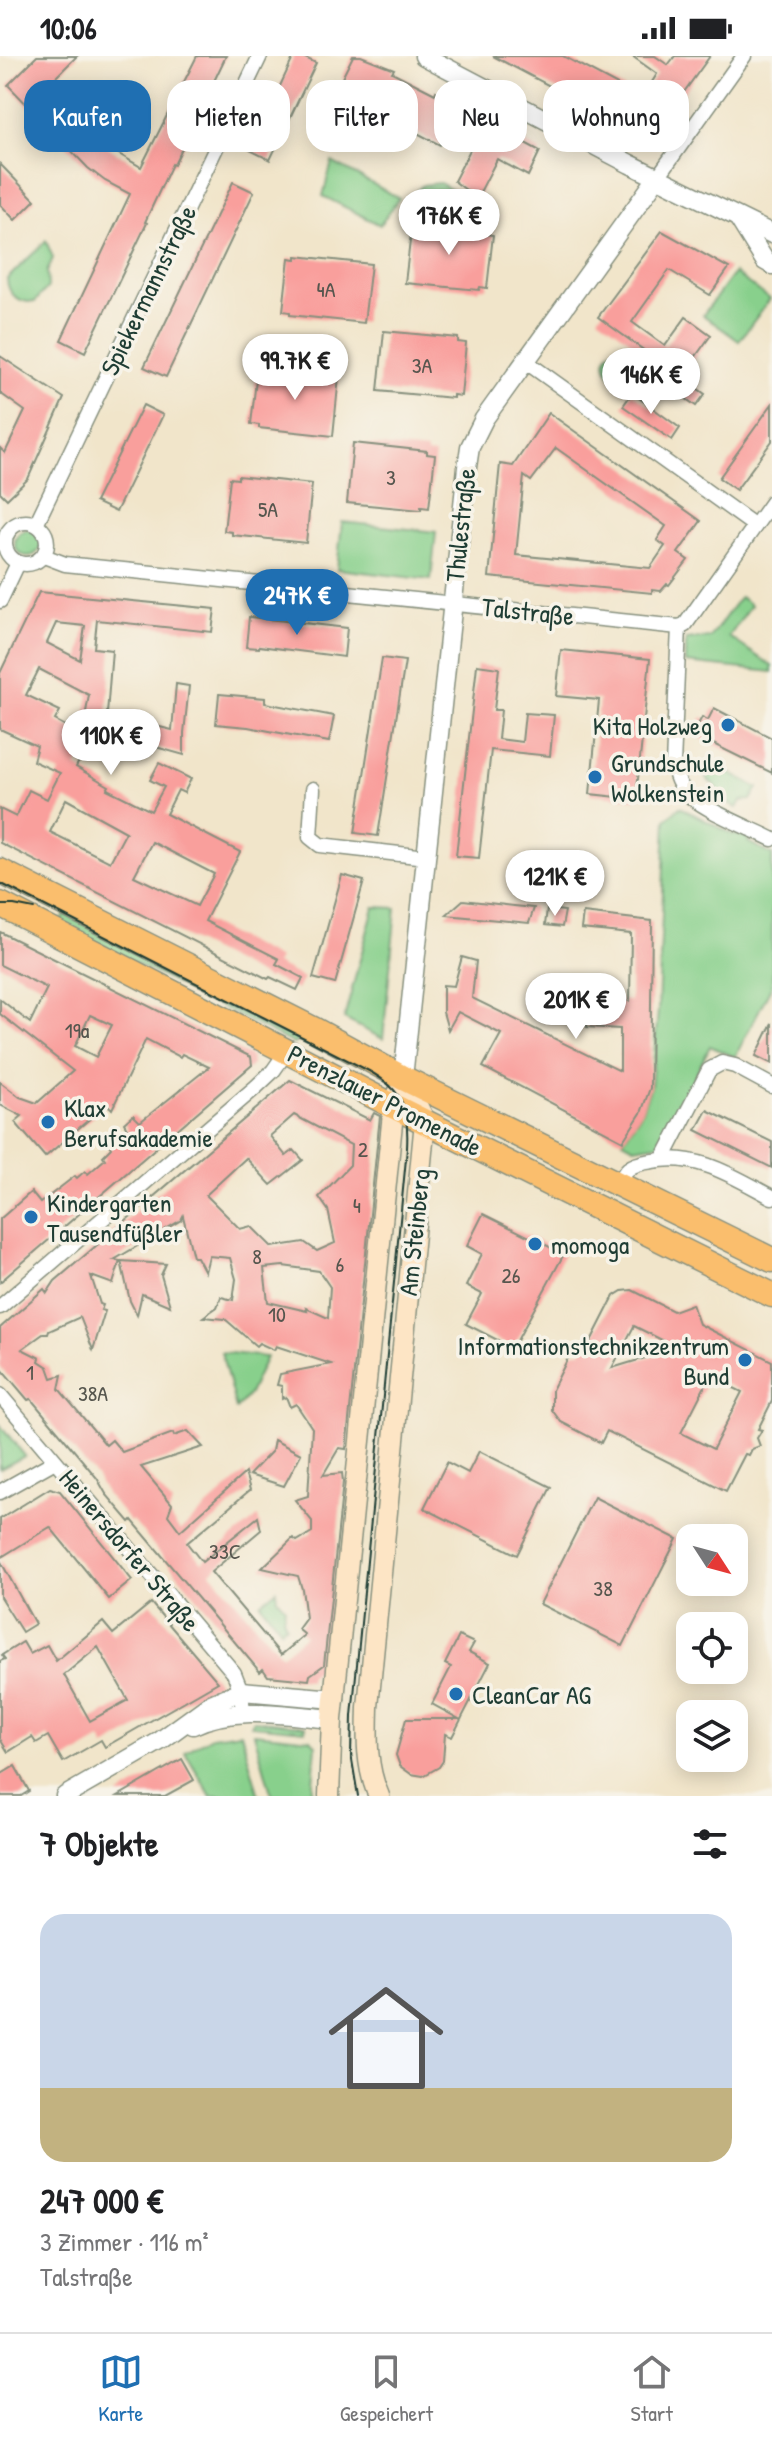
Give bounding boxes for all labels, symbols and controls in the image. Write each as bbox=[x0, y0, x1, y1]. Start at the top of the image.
text: 10:06 bbox=[40, 8, 97, 48]
chip: Kaufen bbox=[24, 80, 151, 152]
chip: Mieten bbox=[167, 80, 290, 152]
chip: Filter bbox=[306, 80, 418, 152]
chip: Neu bbox=[434, 80, 527, 152]
chip: Wohnung bbox=[543, 80, 689, 152]
pin: 176K € bbox=[384, 189, 514, 257]
text: 176K € bbox=[417, 197, 481, 232]
street label: Spiekermannstraße bbox=[92, 199, 204, 381]
house number: 4A bbox=[317, 274, 336, 304]
pin: 99.7K € bbox=[221, 334, 369, 402]
text: 99.7K € bbox=[260, 342, 330, 377]
pin: 146K € bbox=[586, 348, 716, 416]
house number: 3A bbox=[412, 350, 433, 380]
text: 146K € bbox=[620, 356, 682, 391]
house number: 3 bbox=[386, 462, 396, 492]
street label: Thulestraße bbox=[437, 466, 483, 584]
house number: 5A bbox=[258, 494, 278, 524]
pin: 247K € bbox=[232, 569, 362, 637]
text: 247K € bbox=[264, 577, 330, 612]
street label: Talstraße bbox=[480, 589, 576, 633]
place label: Kita Holzweg bbox=[593, 708, 712, 743]
pin: 110K € bbox=[46, 709, 176, 777]
marker: Kita Holzweg bbox=[719, 716, 737, 734]
text: 110K € bbox=[80, 717, 142, 752]
place label: Grundschule Wolkenstein bbox=[611, 745, 724, 810]
marker: Grundschule Wolkenstein bbox=[586, 768, 604, 786]
pin: 121K € bbox=[490, 850, 620, 918]
text: 121K € bbox=[523, 858, 587, 893]
pin: 201K € bbox=[511, 973, 641, 1041]
text: 201K € bbox=[543, 981, 609, 1016]
house number: 19a bbox=[65, 1015, 90, 1045]
street label: Prenzlauer Promenade bbox=[282, 1036, 488, 1164]
place label: Klax Berufsakademie bbox=[64, 1090, 213, 1155]
marker: Klax Berufsakademie bbox=[39, 1113, 57, 1131]
house number: 2 bbox=[358, 1134, 369, 1164]
street label: Am Steinberg bbox=[390, 1167, 438, 1297]
place label: Kindergarten Tausendfüßler bbox=[47, 1185, 183, 1250]
house number: 4 bbox=[353, 1190, 361, 1220]
marker: Kindergarten Tausendfüßler bbox=[22, 1208, 40, 1226]
place label: momoga bbox=[551, 1227, 629, 1262]
marker: momoga bbox=[526, 1235, 544, 1253]
house number: 8 bbox=[252, 1241, 262, 1271]
house number: 6 bbox=[336, 1249, 345, 1279]
house number: 26 bbox=[501, 1260, 521, 1290]
house number: 10 bbox=[268, 1299, 286, 1329]
place label: Informationstechnikzentrum Bund bbox=[458, 1328, 729, 1393]
marker: Informationstechnikzentrum Bund bbox=[736, 1351, 754, 1369]
house number: 1 bbox=[26, 1357, 34, 1387]
house number: 38A bbox=[78, 1378, 108, 1408]
street label: Heinersdorfer Straße bbox=[52, 1461, 208, 1639]
north arrow bbox=[676, 1524, 748, 1596]
map controls bbox=[676, 1524, 748, 1772]
house number: 33C bbox=[209, 1536, 241, 1566]
house number: 38 bbox=[593, 1573, 613, 1603]
button: locate bbox=[676, 1612, 748, 1684]
place label: CleanCar AG bbox=[472, 1677, 592, 1712]
marker: CleanCar AG bbox=[447, 1685, 465, 1703]
button: layers bbox=[676, 1700, 748, 1772]
text: 7 Objekte bbox=[40, 1821, 158, 1867]
icon: filters bbox=[688, 1822, 732, 1866]
icon: home bbox=[314, 1966, 458, 2110]
text: 247 000 € bbox=[40, 2178, 163, 2224]
text: 3 Zimmer · 116 m² bbox=[40, 2224, 208, 2259]
text: Talstraße bbox=[40, 2259, 133, 2294]
tab: Karte bbox=[98, 2350, 143, 2428]
tab: Gespeichert bbox=[340, 2350, 433, 2428]
tab: Start bbox=[630, 2350, 674, 2428]

